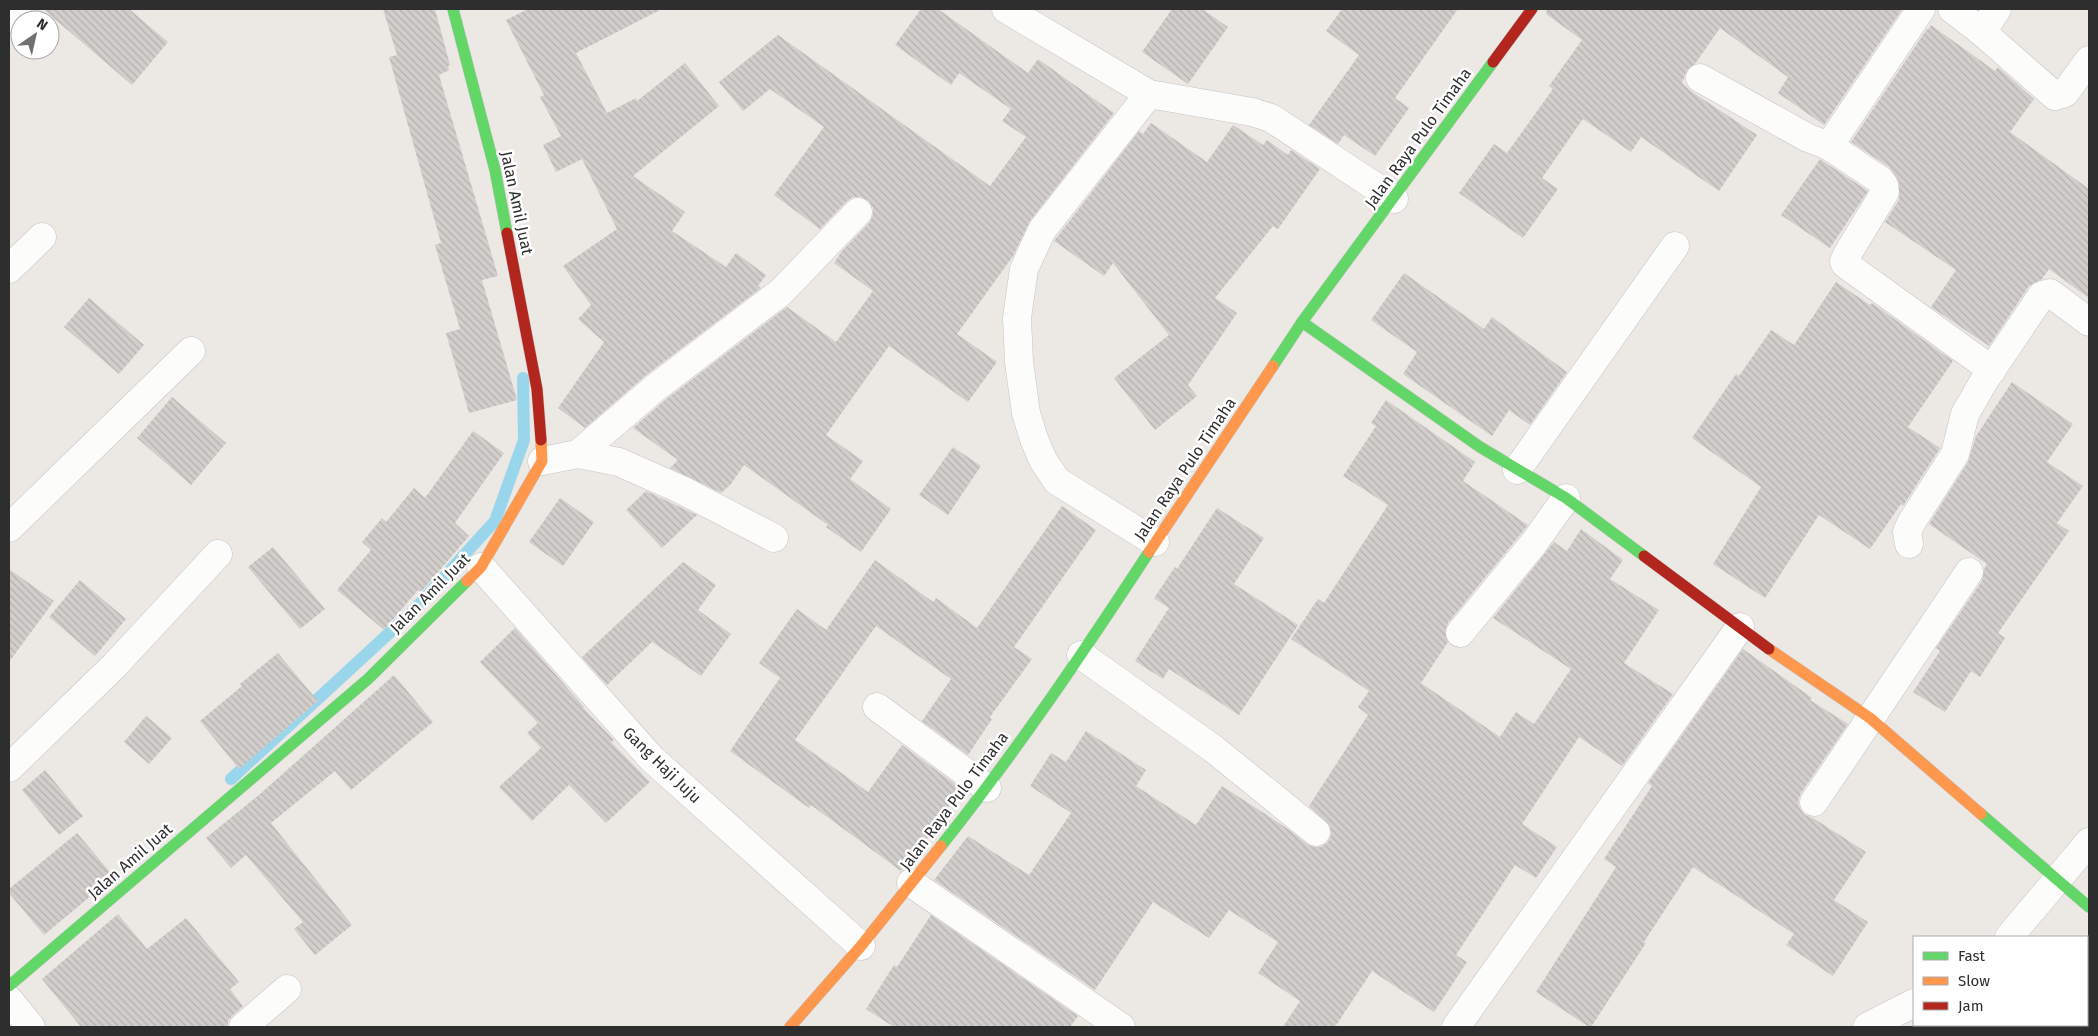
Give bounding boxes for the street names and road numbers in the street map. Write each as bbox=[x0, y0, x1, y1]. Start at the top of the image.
street label: Jalan Raya Pulo Timaha bbox=[1361, 64, 1475, 212]
street label: Jalan Amil Juat bbox=[497, 149, 537, 257]
street label: Jalan Raya Pulo Timaha bbox=[1130, 394, 1240, 544]
street label: Jalan Amil Juat bbox=[386, 549, 474, 637]
street label: Gang Haji Juju bbox=[619, 723, 705, 807]
street label: Jalan Raya Pulo Timaha bbox=[896, 728, 1012, 874]
street label: Jalan Amil Juat bbox=[84, 819, 176, 903]

